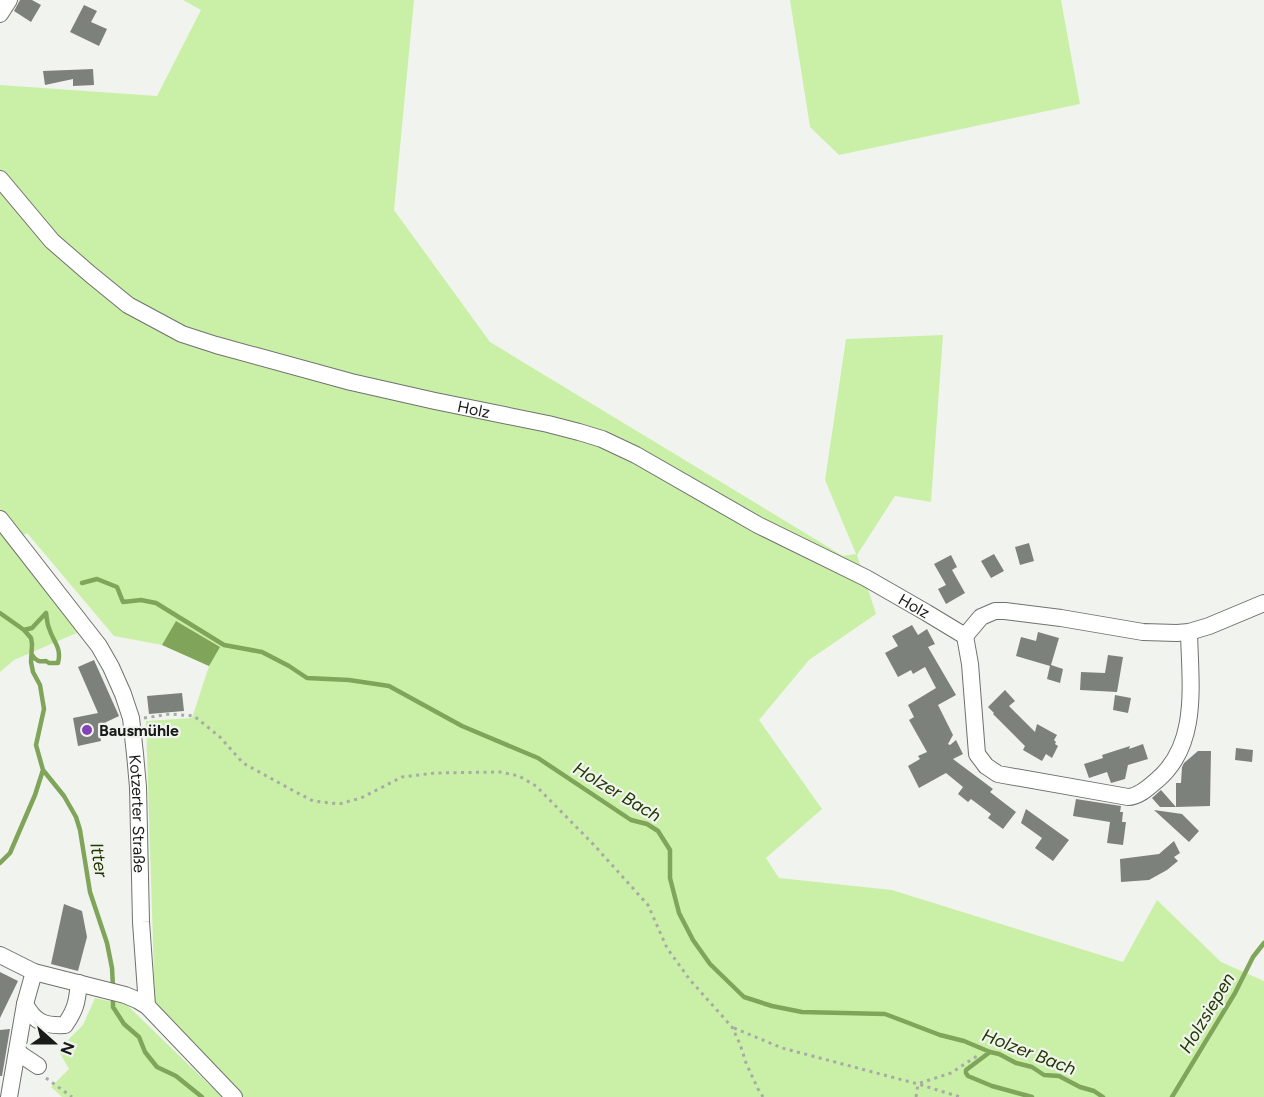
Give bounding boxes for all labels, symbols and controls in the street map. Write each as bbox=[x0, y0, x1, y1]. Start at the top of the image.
street label: Holz bbox=[456, 396, 492, 421]
street label: Holz bbox=[895, 589, 933, 622]
place label: Bausmühle bbox=[99, 721, 179, 740]
marker: Bausmühle bbox=[80, 723, 94, 737]
street label: Kotzerter Straße bbox=[126, 754, 149, 873]
water label: Holzer Bach bbox=[569, 757, 665, 827]
water label: Itter bbox=[85, 841, 113, 880]
water label: Holzsiepen bbox=[1174, 969, 1240, 1057]
north arrow bbox=[24, 1013, 84, 1073]
water label: Holzer Bach bbox=[979, 1024, 1079, 1080]
text: N bbox=[56, 1039, 79, 1057]

